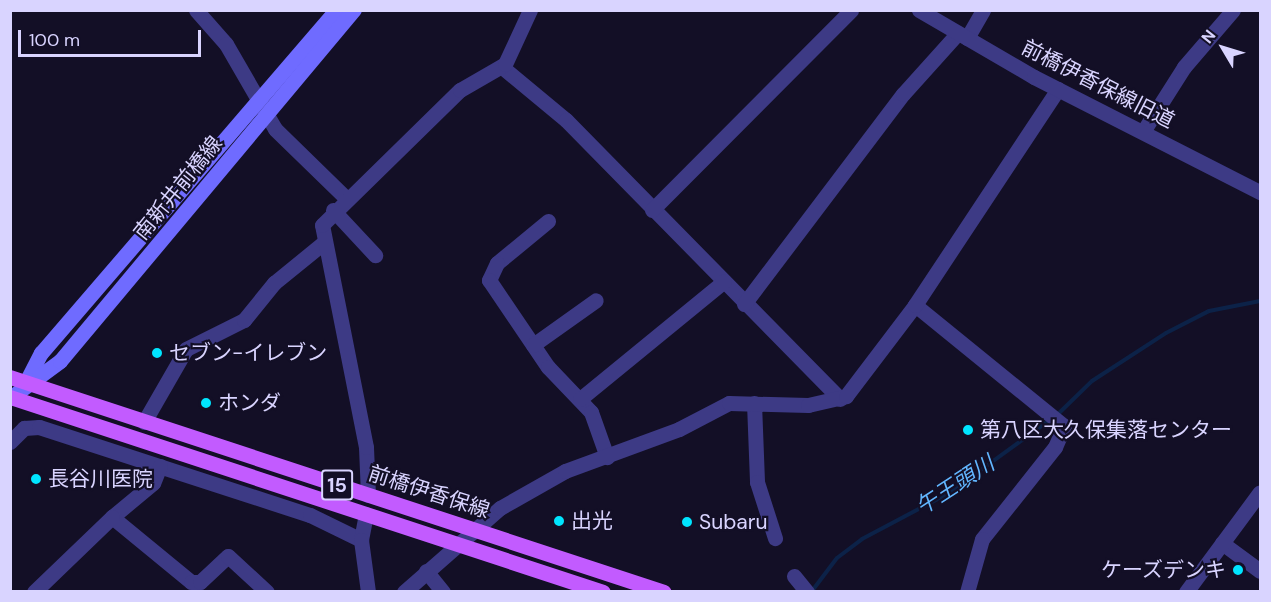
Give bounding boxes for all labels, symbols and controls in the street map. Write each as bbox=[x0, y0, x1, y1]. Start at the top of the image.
scale bar bbox=[21, 18, 204, 56]
north arrow bbox=[1193, 18, 1253, 78]
text: N bbox=[1197, 26, 1220, 48]
text: 100 m bbox=[29, 28, 80, 52]
street label: 前橋伊香保線旧道 bbox=[1017, 35, 1179, 133]
street label: 南新井前橋線 bbox=[129, 131, 227, 245]
place label: セブン-イレブン bbox=[169, 340, 327, 366]
marker: セブン-イレブン bbox=[150, 346, 164, 360]
place label: ホンダ bbox=[218, 390, 281, 416]
marker: ホンダ bbox=[199, 396, 213, 410]
place label: 第八区大久保集落センター bbox=[980, 417, 1232, 443]
marker: 第八区大久保集落センター bbox=[961, 423, 975, 437]
water label: 午王頭川 bbox=[911, 450, 999, 520]
street label: 前橋伊香保線 bbox=[365, 461, 493, 523]
place label: 長谷川医院 bbox=[48, 466, 153, 492]
road number: 15 bbox=[320, 468, 354, 502]
marker: 長谷川医院 bbox=[29, 472, 43, 486]
place label: 出光 bbox=[571, 508, 613, 534]
place label: Subaru bbox=[699, 509, 768, 535]
marker: 出光 bbox=[552, 514, 566, 528]
marker: Subaru bbox=[680, 515, 694, 529]
place label: ケーズデンキ bbox=[1100, 557, 1226, 583]
marker: ケーズデンキ bbox=[1231, 563, 1245, 577]

